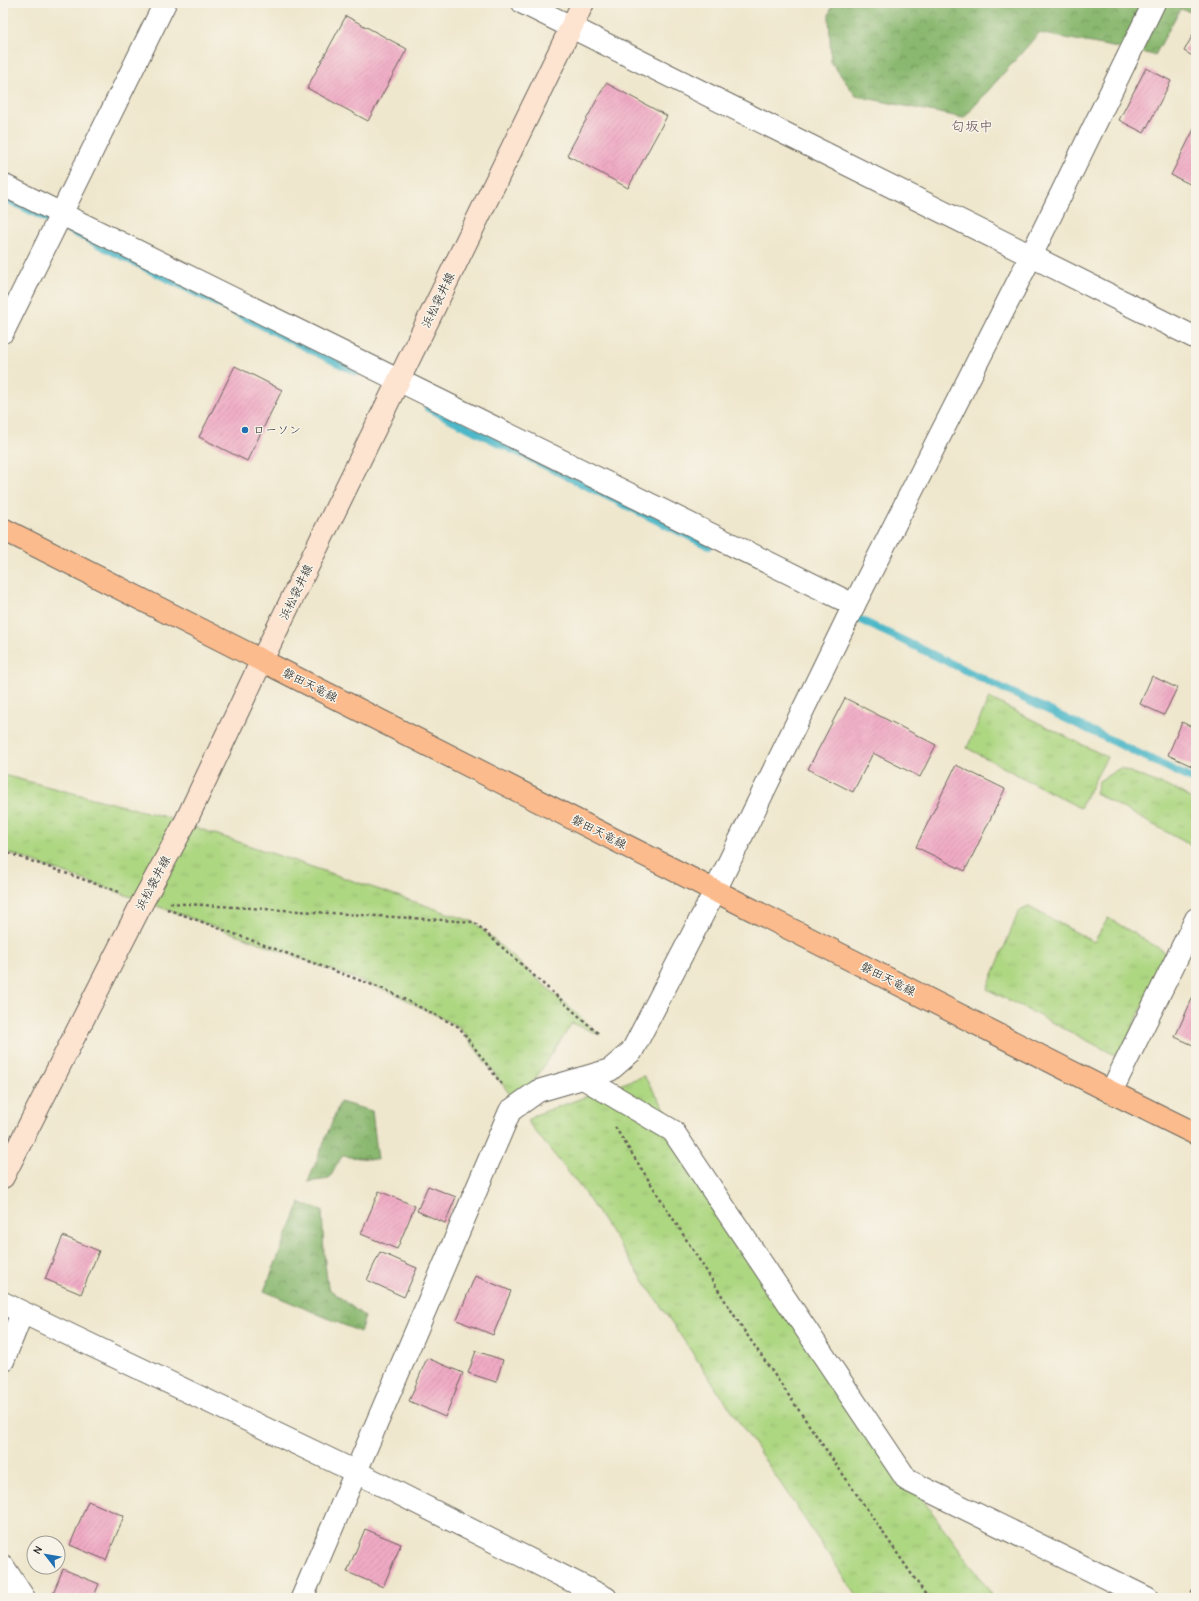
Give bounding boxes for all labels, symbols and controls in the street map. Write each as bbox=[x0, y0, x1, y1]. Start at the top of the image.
district label: 匂坂中 bbox=[951, 118, 993, 135]
street label: 浜松袋井線 bbox=[419, 270, 457, 330]
place label: ローソン bbox=[253, 423, 301, 437]
marker: ローソン bbox=[240, 425, 250, 435]
street label: 浜松袋井線 bbox=[277, 562, 315, 622]
street label: 磐田天竜線 bbox=[280, 665, 340, 705]
street label: 磐田天竜線 bbox=[569, 812, 629, 852]
street label: 浜松袋井線 bbox=[133, 853, 173, 913]
street label: 磐田天竜線 bbox=[858, 959, 918, 999]
north arrow bbox=[26, 1535, 66, 1575]
text: N bbox=[30, 1544, 45, 1557]

